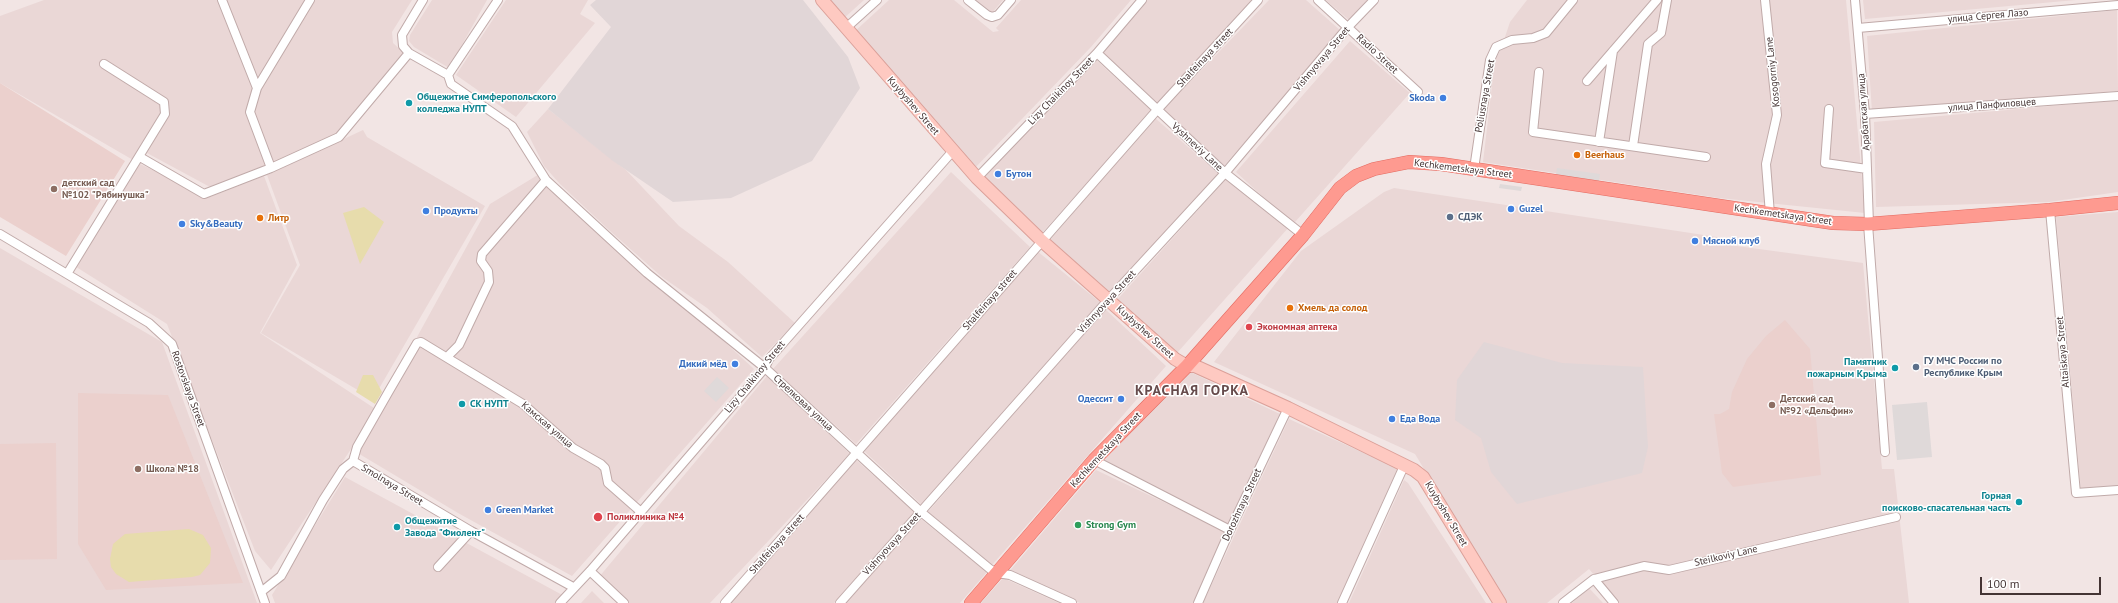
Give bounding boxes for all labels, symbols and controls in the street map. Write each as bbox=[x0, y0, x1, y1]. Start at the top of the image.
street label: улица Сергея Лазо bbox=[1947, 6, 2029, 26]
street label: Vishnyovaya Street bbox=[1291, 24, 1353, 94]
street label: Shalfeinaya street bbox=[1174, 26, 1236, 90]
street label: Radio Street bbox=[1354, 32, 1400, 76]
street label: Kosogorniy Lane bbox=[1763, 36, 1783, 108]
street label: Lizy Chaikinoy Street bbox=[1026, 55, 1096, 127]
street label: Poliusnaya Street bbox=[1473, 58, 1497, 134]
street label: Арабатская улица bbox=[1855, 73, 1873, 151]
street label: Kuybyshev Street bbox=[884, 74, 942, 138]
place label: Общежитие Симферопольского колледжа НУПТ bbox=[417, 91, 556, 114]
place label: Skoda bbox=[1409, 92, 1435, 104]
marker: Skoda bbox=[1438, 93, 1448, 103]
street label: улица Панфиловцев bbox=[1948, 96, 2036, 114]
marker: Общежитие Симферопольского колледжа НУПТ bbox=[404, 98, 414, 108]
street label: Vyshneviy Lane bbox=[1169, 120, 1225, 174]
place label: Beerhaus bbox=[1585, 149, 1625, 161]
marker: Beerhaus bbox=[1572, 150, 1582, 160]
street label: Kechkemetskaya Street bbox=[1413, 157, 1513, 181]
place label: Бутон bbox=[1006, 168, 1032, 180]
marker: Бутон bbox=[993, 169, 1003, 179]
place label: детский сад №102 "Рябинушка" bbox=[62, 177, 149, 200]
marker: детский сад №102 "Рябинушка" bbox=[49, 184, 59, 194]
street label: Kechkemetskaya Street bbox=[1733, 202, 1833, 228]
place label: Guzel bbox=[1519, 203, 1543, 215]
marker: Guzel bbox=[1506, 204, 1516, 214]
place label: Продукты bbox=[434, 205, 478, 217]
marker: Продукты bbox=[421, 206, 431, 216]
place label: СДЭК bbox=[1458, 211, 1482, 223]
place label: Литр bbox=[268, 212, 289, 224]
marker: СДЭК bbox=[1445, 212, 1455, 222]
marker: Литр bbox=[255, 213, 265, 223]
place label: Sky&Beauty bbox=[190, 218, 243, 230]
marker: Sky&Beauty bbox=[177, 219, 187, 229]
place label: Мясной клуб bbox=[1703, 235, 1760, 247]
marker: Мясной клуб bbox=[1690, 236, 1700, 246]
street label: Shalfeinaya street bbox=[960, 267, 1020, 333]
street label: Vishnyovaya Street bbox=[1075, 268, 1139, 336]
place label: Хмель да солод bbox=[1298, 302, 1367, 314]
street label: Kuybyshev Street bbox=[1114, 303, 1176, 361]
marker: Хмель да солод bbox=[1285, 303, 1295, 313]
street label: Altaiskaya Street bbox=[2054, 316, 2072, 388]
place label: Экономная аптека bbox=[1257, 321, 1337, 333]
marker: Экономная аптека bbox=[1244, 322, 1254, 332]
street label: Lizy Chaikinoy Street bbox=[722, 338, 788, 416]
street label: Rostovskaya Street bbox=[169, 349, 207, 429]
place label: ГУ МЧС России по Республике Крым bbox=[1924, 355, 2002, 378]
place label: Памятник пожарным Крыма bbox=[1807, 356, 1887, 380]
place label: Дикий мёд bbox=[679, 358, 727, 370]
marker: Дикий мёд bbox=[730, 359, 740, 369]
marker: ГУ МЧС России по Республике Крым bbox=[1911, 362, 1921, 372]
marker: Памятник пожарным Крыма bbox=[1890, 363, 1900, 373]
street label: Стрелковая улица bbox=[771, 372, 835, 434]
district label: КРАСНАЯ ГОРКА bbox=[1135, 383, 1249, 399]
place label: Одессит bbox=[1078, 393, 1113, 405]
place label: Детский сад №92 «Дельфин» bbox=[1780, 393, 1853, 416]
marker: Одессит bbox=[1116, 394, 1126, 404]
place label: СК НУПТ bbox=[470, 398, 509, 410]
marker: СК НУПТ bbox=[457, 399, 467, 409]
street label: Камская улица bbox=[519, 399, 575, 451]
marker: Детский сад №92 «Дельфин» bbox=[1767, 400, 1777, 410]
street label: Kechkemetskaya Street bbox=[1068, 410, 1144, 490]
place label: Еда Вода bbox=[1400, 413, 1440, 425]
marker: Еда Вода bbox=[1387, 414, 1397, 424]
street label: Smolnaya Street bbox=[359, 462, 425, 508]
place label: Школа №18 bbox=[146, 463, 199, 475]
marker: Школа №18 bbox=[133, 464, 143, 474]
street label: Dorozhnaya Street bbox=[1220, 467, 1264, 543]
street label: Kuybyshev Street bbox=[1422, 479, 1470, 549]
place label: Горная поисково-спасательная часть bbox=[1882, 490, 2011, 514]
marker: Горная поисково-спасательная часть bbox=[2014, 497, 2024, 507]
place label: Green Market bbox=[496, 504, 554, 516]
marker: Green Market bbox=[483, 505, 493, 515]
street label: Vishnyovaya Street bbox=[860, 510, 924, 578]
marker: Поликлиника №4 bbox=[592, 511, 604, 523]
place label: Поликлиника №4 bbox=[607, 511, 684, 523]
street label: Shalfeinaya street bbox=[747, 512, 807, 576]
place label: Общежитие Завода "Фиолент" bbox=[405, 515, 485, 538]
place label: Strong Gym bbox=[1086, 519, 1136, 531]
marker: Strong Gym bbox=[1073, 520, 1083, 530]
marker: Общежитие Завода "Фиолент" bbox=[392, 522, 402, 532]
street label: Steilkoviy Lane bbox=[1693, 543, 1759, 569]
scale bar bbox=[1982, 569, 2103, 595]
text: 100 m bbox=[1987, 576, 2020, 591]

